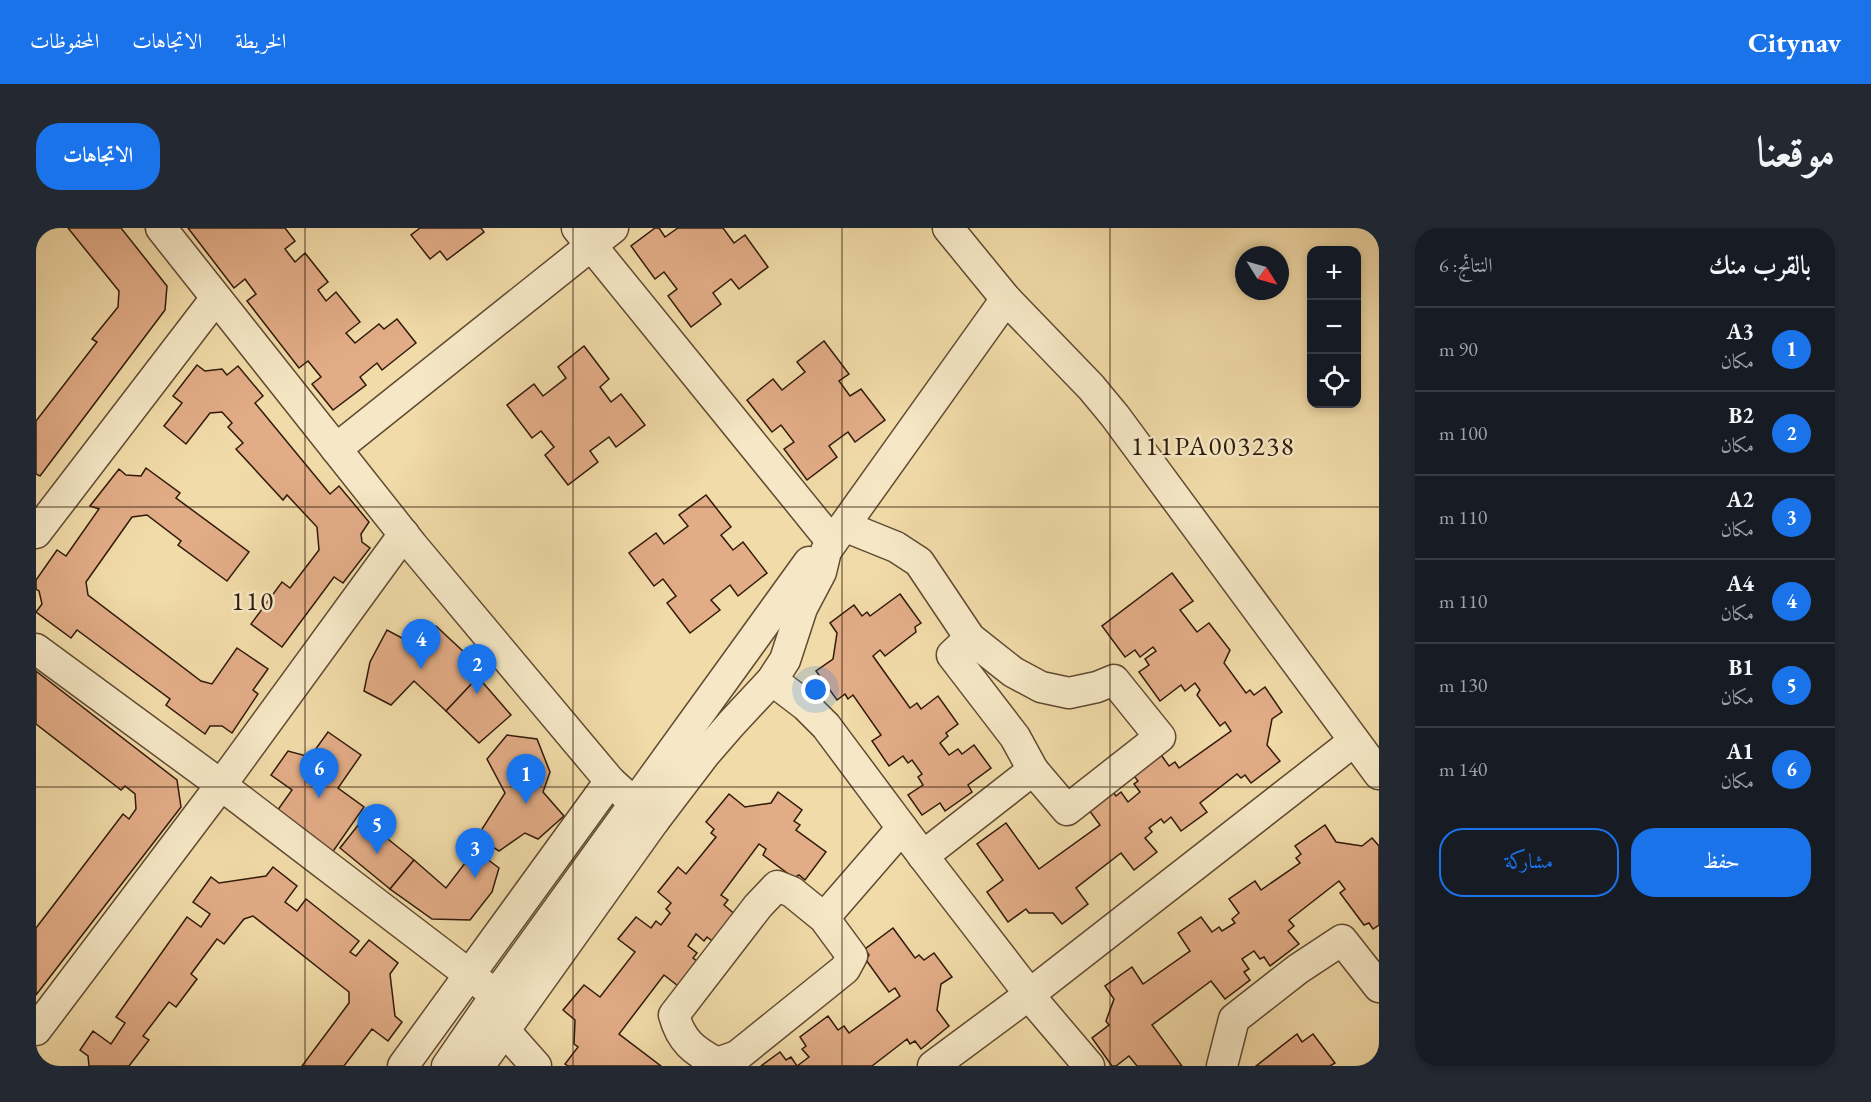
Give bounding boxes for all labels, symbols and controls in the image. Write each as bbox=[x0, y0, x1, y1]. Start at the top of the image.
text: Citynav bbox=[1748, 24, 1841, 60]
text: المحفوظات bbox=[30, 27, 99, 54]
text: الاتجاهات bbox=[132, 27, 202, 54]
text: الخريطة bbox=[235, 27, 286, 54]
button: الاتجاهات bbox=[36, 123, 160, 190]
text: موقعنا bbox=[1757, 124, 1835, 179]
north arrow bbox=[1235, 246, 1289, 300]
map controls bbox=[1307, 246, 1361, 408]
button: + bbox=[1307, 246, 1361, 300]
text: بالقرب منك bbox=[1709, 248, 1811, 282]
text: النتائج: 6 bbox=[1439, 252, 1493, 278]
button: − bbox=[1307, 300, 1361, 354]
text: A3 bbox=[1727, 317, 1754, 346]
text: 90 m bbox=[1439, 336, 1478, 362]
text: 1 bbox=[1786, 336, 1797, 362]
text: مكان bbox=[1720, 348, 1754, 374]
button: locate bbox=[1307, 354, 1361, 408]
text: B2 bbox=[1729, 401, 1754, 430]
text: 100 m bbox=[1439, 420, 1487, 446]
text: 2 bbox=[1786, 420, 1797, 446]
district label: 111PA003238 bbox=[1131, 428, 1295, 463]
text: مكان bbox=[1720, 432, 1754, 458]
text: A2 bbox=[1727, 485, 1754, 514]
text: 110 m bbox=[1439, 504, 1487, 530]
text: 3 bbox=[1786, 504, 1797, 530]
text: مكان bbox=[1720, 516, 1754, 542]
text: A4 bbox=[1727, 569, 1754, 598]
district label: 110 bbox=[231, 583, 275, 618]
text: 110 m bbox=[1439, 588, 1487, 614]
text: 4 bbox=[1786, 588, 1797, 614]
text: مكان bbox=[1720, 600, 1754, 626]
pin: 4 bbox=[402, 620, 440, 669]
pin: 2 bbox=[458, 644, 496, 694]
text: B1 bbox=[1729, 653, 1754, 682]
text: 130 m bbox=[1439, 672, 1487, 698]
text: 5 bbox=[1786, 672, 1797, 698]
your location bbox=[801, 675, 830, 704]
text: مكان bbox=[1720, 684, 1754, 710]
text: A1 bbox=[1727, 737, 1754, 766]
pin: 6 bbox=[300, 748, 338, 798]
pin: 1 bbox=[506, 754, 546, 804]
text: 140 m bbox=[1439, 756, 1487, 782]
text: 6 bbox=[1786, 756, 1797, 782]
text: مكان bbox=[1720, 768, 1754, 794]
pin: 5 bbox=[358, 804, 396, 854]
pin: 3 bbox=[456, 828, 494, 878]
button: مشاركة bbox=[1439, 828, 1619, 897]
button: حفظ bbox=[1631, 828, 1811, 897]

